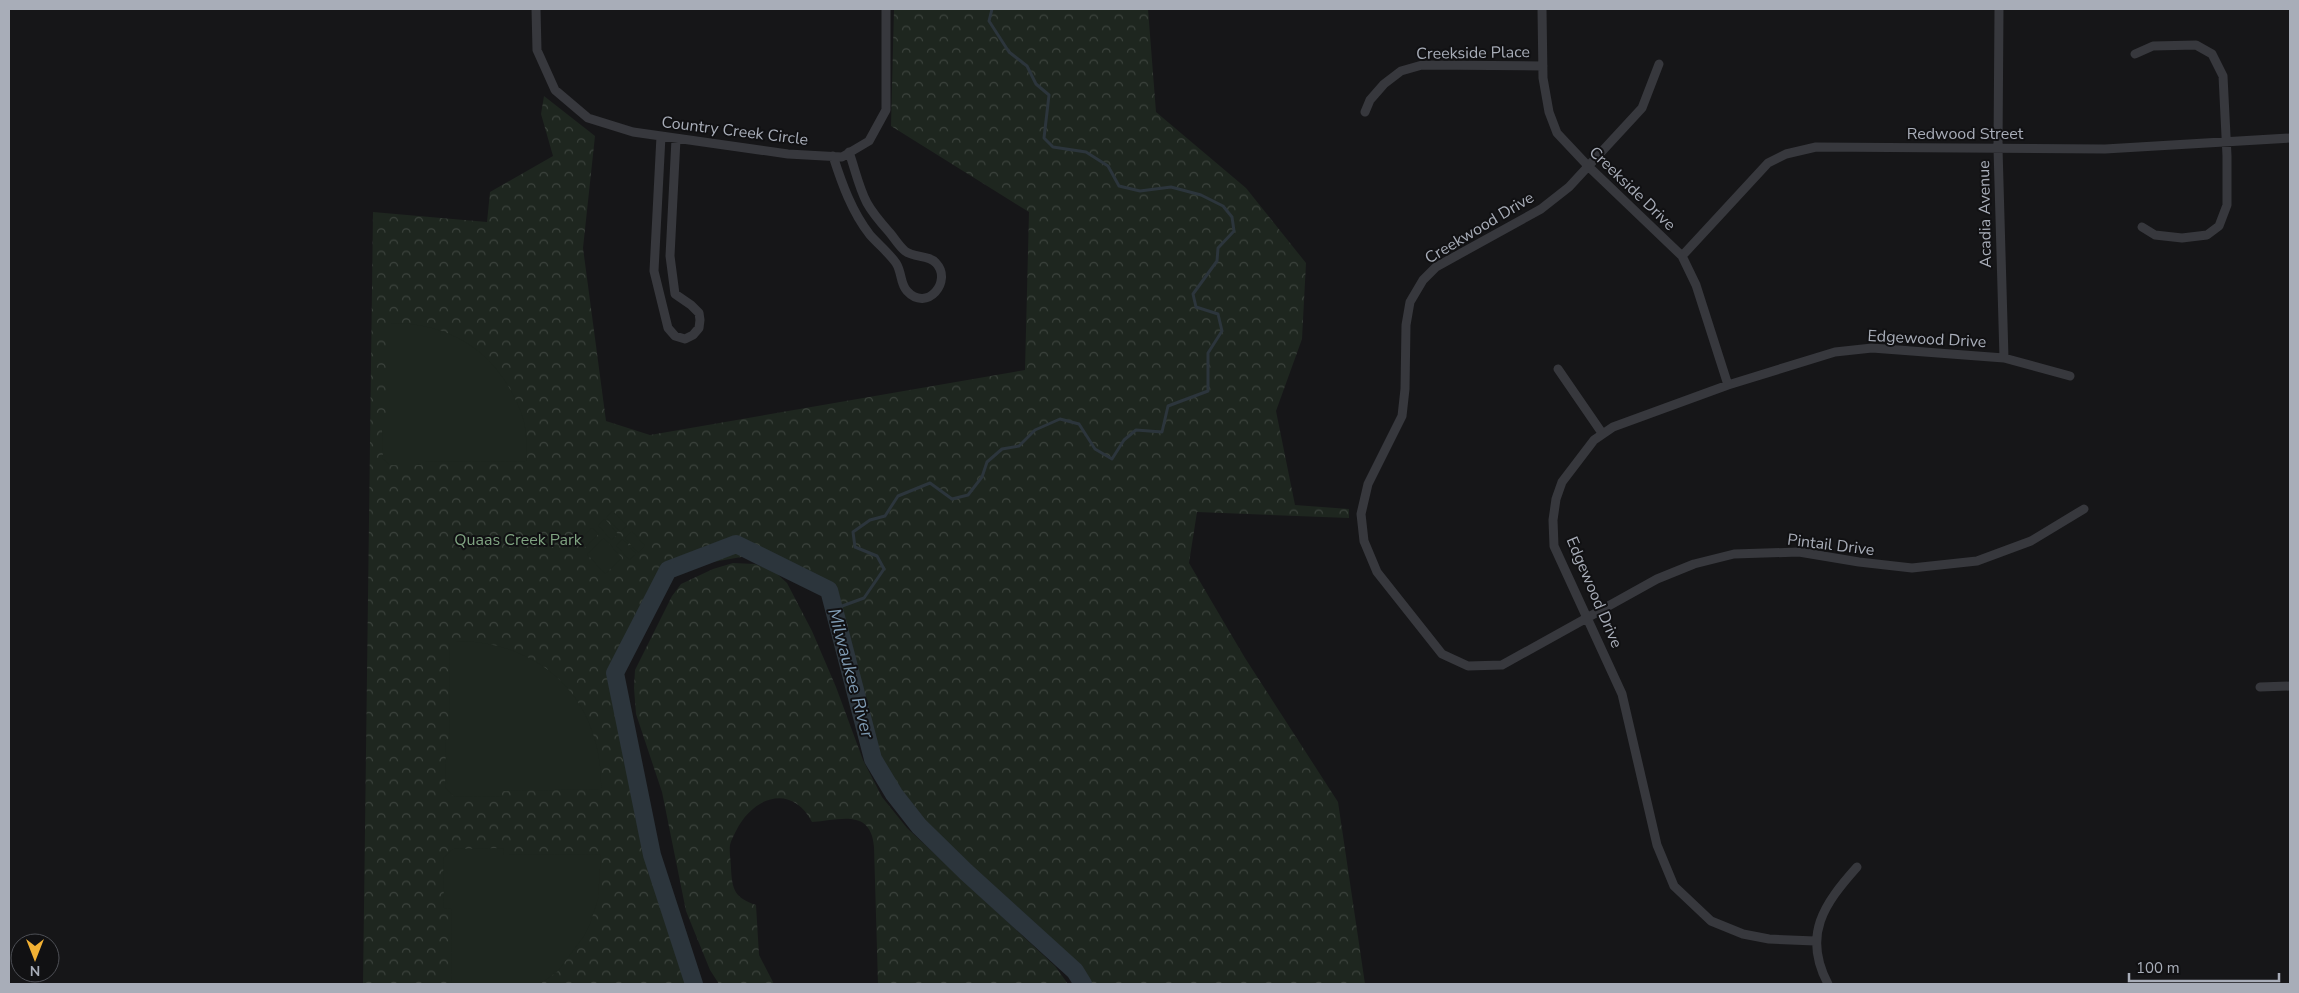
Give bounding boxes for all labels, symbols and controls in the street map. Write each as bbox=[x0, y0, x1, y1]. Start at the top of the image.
street label: Creekside Place bbox=[1416, 41, 1530, 65]
street label: Country Creek Circle bbox=[660, 111, 809, 151]
street label: Redwood Street bbox=[1907, 123, 2024, 145]
street label: Creekside Drive bbox=[1584, 142, 1680, 236]
street label: Acadia Avenue bbox=[1973, 160, 1997, 268]
street label: Creekwood Drive bbox=[1421, 187, 1538, 269]
street label: Edgewood Drive bbox=[1867, 325, 1987, 353]
park label: Quaas Creek Park bbox=[454, 529, 583, 551]
street label: Pintail Drive bbox=[1786, 529, 1876, 561]
street label: Edgewood Drive bbox=[1561, 533, 1627, 651]
water label: Milwaukee River bbox=[822, 606, 880, 741]
north arrow bbox=[10, 933, 60, 983]
scale bar bbox=[2129, 950, 2279, 982]
text: 100 m bbox=[2136, 958, 2180, 978]
text: N bbox=[30, 961, 40, 980]

